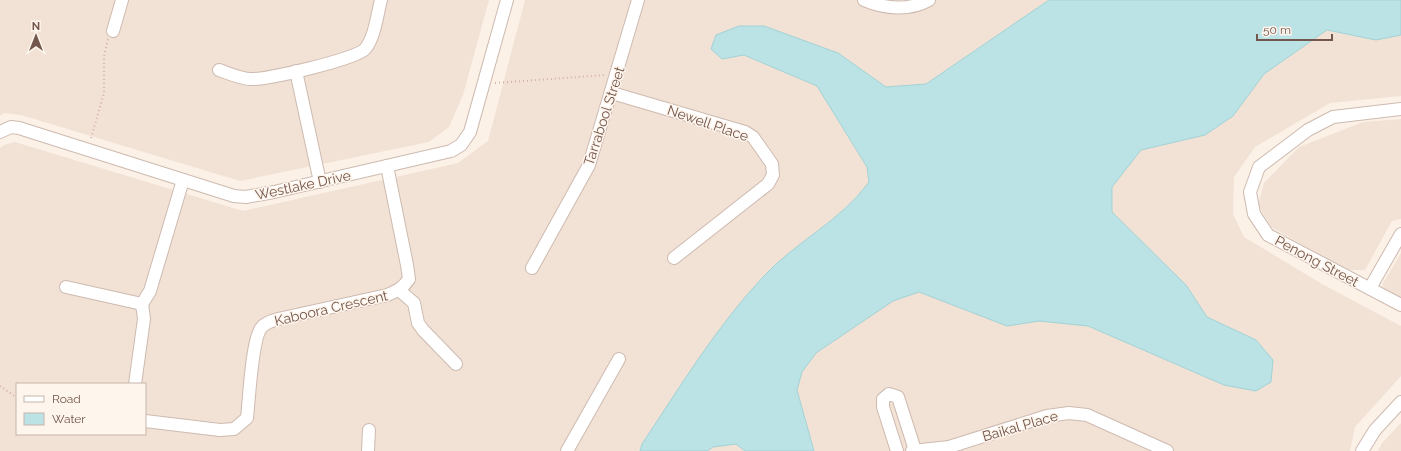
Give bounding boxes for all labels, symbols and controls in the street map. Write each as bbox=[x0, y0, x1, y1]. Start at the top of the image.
north arrow bbox=[16, 16, 56, 56]
scale bar bbox=[1257, 16, 1332, 42]
text: N bbox=[32, 20, 40, 33]
text: 50 m bbox=[1263, 23, 1291, 37]
street label: Tarrabool Street bbox=[580, 64, 628, 168]
street label: Newell Place bbox=[665, 102, 751, 144]
street label: Westlake Drive bbox=[254, 167, 352, 203]
street label: Penong Street bbox=[1272, 232, 1362, 290]
street label: Kaboora Crescent bbox=[273, 287, 390, 329]
legend bbox=[16, 383, 146, 435]
text: Road bbox=[52, 392, 81, 406]
street label: Baikal Place bbox=[980, 408, 1060, 444]
text: Water bbox=[52, 412, 86, 426]

